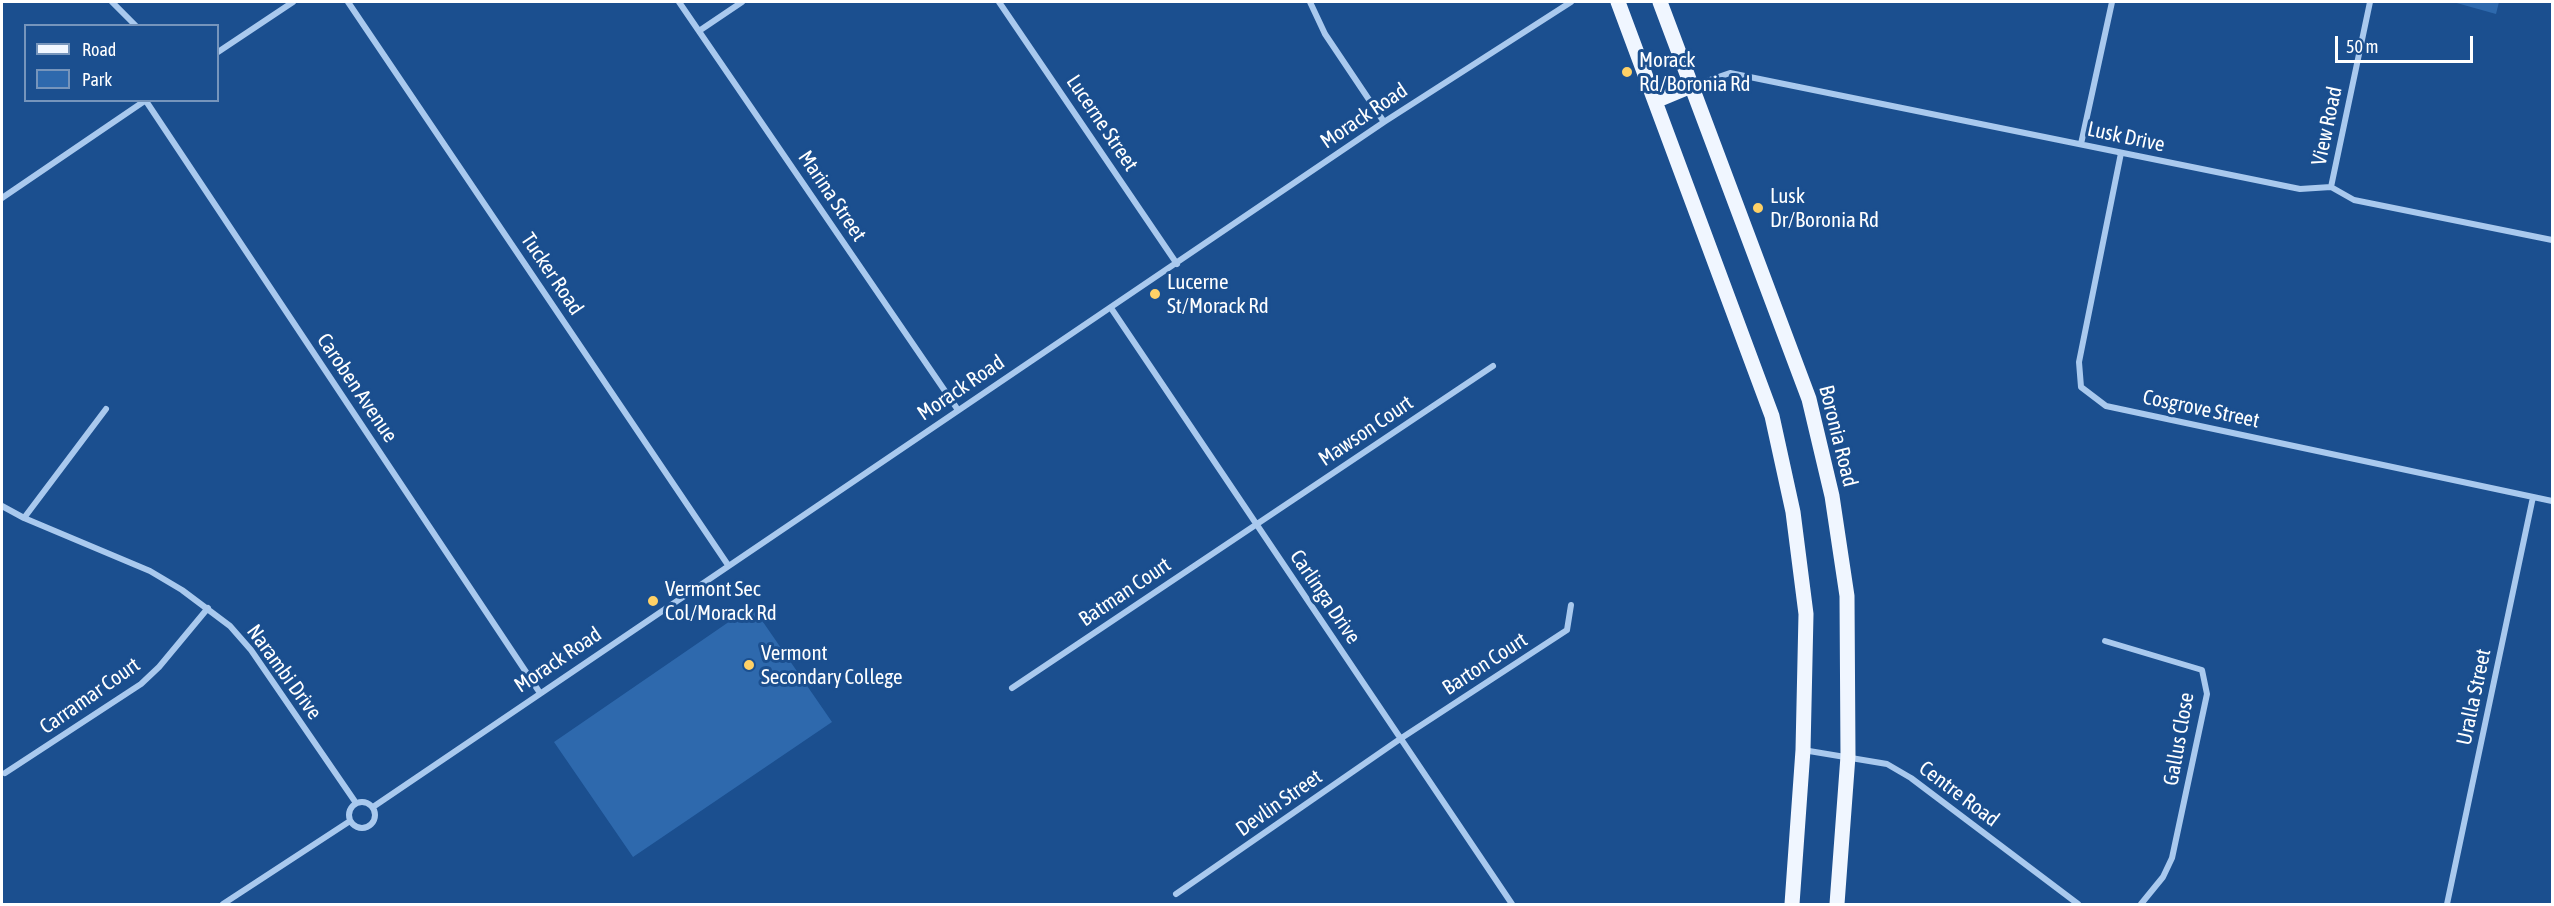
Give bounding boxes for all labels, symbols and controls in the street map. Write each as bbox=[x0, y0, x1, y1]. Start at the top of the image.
legend bbox=[24, 24, 219, 102]
scale bar bbox=[2338, 24, 2476, 62]
text: 50 m bbox=[2346, 36, 2378, 57]
text: Road bbox=[82, 39, 116, 60]
place label: Morack Rd/Boronia Rd bbox=[1639, 47, 1751, 97]
marker: Morack Rd/Boronia Rd bbox=[1620, 65, 1634, 79]
text: Park bbox=[82, 69, 112, 90]
street label: Lucerne Street bbox=[1061, 70, 1143, 176]
street label: Morack Road bbox=[1316, 78, 1412, 154]
street label: View Road bbox=[2306, 84, 2348, 168]
street label: Lusk Drive bbox=[2085, 117, 2167, 157]
street label: Marina Street bbox=[793, 146, 871, 246]
place label: Lusk Dr/Boronia Rd bbox=[1770, 183, 1879, 233]
marker: Lusk Dr/Boronia Rd bbox=[1751, 201, 1765, 215]
street label: Tucker Road bbox=[515, 228, 589, 320]
place label: Lucerne St/Morack Rd bbox=[1167, 269, 1269, 319]
marker: Lucerne St/Morack Rd bbox=[1148, 287, 1162, 301]
street label: Caroben Avenue bbox=[311, 329, 403, 447]
street label: Morack Road bbox=[913, 350, 1009, 426]
street label: Boronia Road bbox=[1813, 383, 1863, 489]
street label: Cosgrove Street bbox=[2140, 384, 2262, 434]
street label: Mawson Court bbox=[1314, 390, 1418, 472]
street label: Carlinga Drive bbox=[1284, 545, 1366, 649]
street label: Batman Court bbox=[1074, 552, 1176, 632]
place label: Vermont Sec Col/Morack Rd bbox=[665, 576, 777, 626]
marker: Vermont Sec Col/Morack Rd bbox=[646, 594, 660, 608]
street label: Narambi Drive bbox=[241, 620, 327, 724]
street label: Morack Road bbox=[510, 622, 606, 698]
street label: Barton Court bbox=[1438, 627, 1532, 701]
place label: Vermont Secondary College bbox=[761, 640, 902, 690]
street label: Uralla Street bbox=[2452, 647, 2496, 747]
street label: Carramar Court bbox=[35, 652, 145, 740]
marker: Vermont Secondary College bbox=[742, 658, 756, 672]
street label: Gallus Close bbox=[2158, 690, 2200, 788]
street label: Centre Road bbox=[1914, 756, 2004, 832]
street label: Devlin Street bbox=[1231, 764, 1327, 842]

